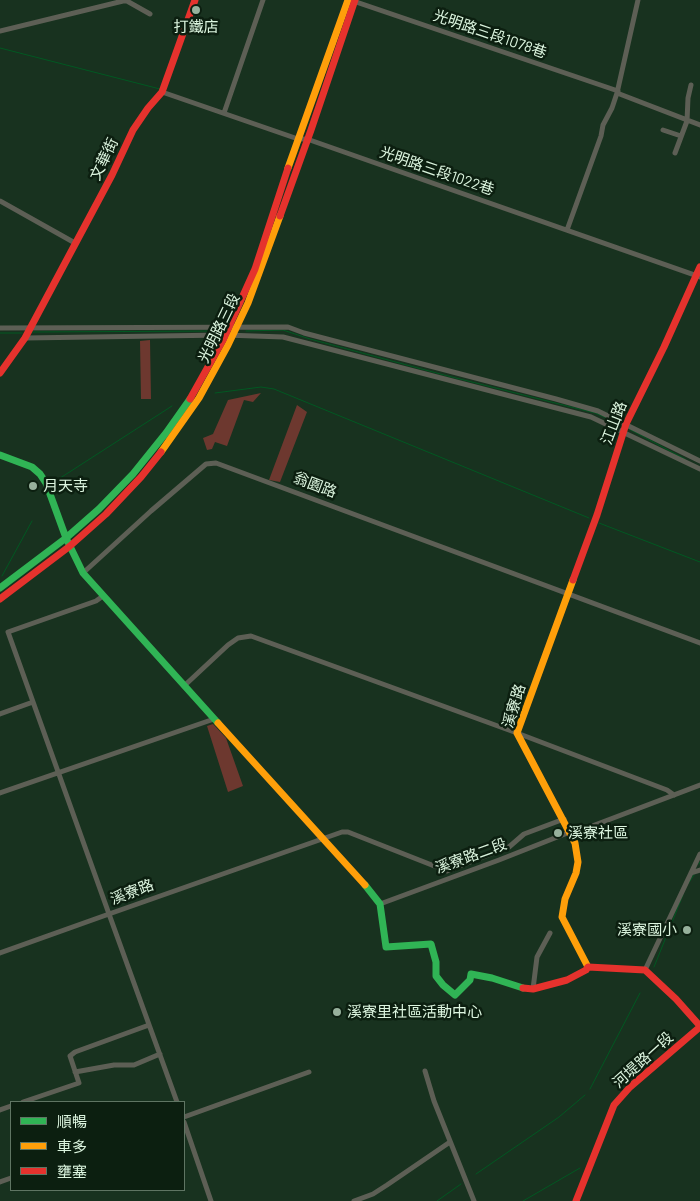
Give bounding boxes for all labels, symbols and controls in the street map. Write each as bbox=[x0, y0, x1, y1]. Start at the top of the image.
marker: 打鐵店 bbox=[190, 4, 202, 16]
street label: 光明路三段1078巷 bbox=[431, 6, 549, 62]
place label: 打鐵店 bbox=[174, 18, 218, 36]
street label: 文華街 bbox=[86, 135, 122, 183]
street label: 光明路三段1022巷 bbox=[377, 143, 497, 199]
street label: 光明路三段 bbox=[194, 290, 244, 366]
street label: 江山路 bbox=[598, 399, 630, 447]
street label: 翁園路 bbox=[291, 469, 339, 501]
place label: 月天寺 bbox=[43, 477, 88, 495]
marker: 月天寺 bbox=[27, 480, 39, 492]
street label: 溪寮路 bbox=[499, 682, 529, 730]
place label: 溪寮社區 bbox=[568, 824, 628, 842]
marker: 溪寮社區 bbox=[552, 827, 564, 839]
street label: 溪寮路二段 bbox=[433, 835, 509, 877]
street label: 溪寮路 bbox=[108, 876, 156, 908]
place label: 溪寮國小 bbox=[617, 921, 677, 939]
marker: 溪寮國小 bbox=[681, 924, 693, 936]
place label: 溪寮里社區活動中心 bbox=[347, 1003, 482, 1021]
marker: 溪寮里社區活動中心 bbox=[331, 1006, 343, 1018]
street label: 河堤路一段 bbox=[609, 1028, 677, 1092]
legend bbox=[10, 1101, 185, 1191]
text: 順暢 bbox=[57, 1112, 87, 1130]
text: 車多 bbox=[57, 1137, 87, 1155]
text: 壅塞 bbox=[57, 1162, 87, 1180]

